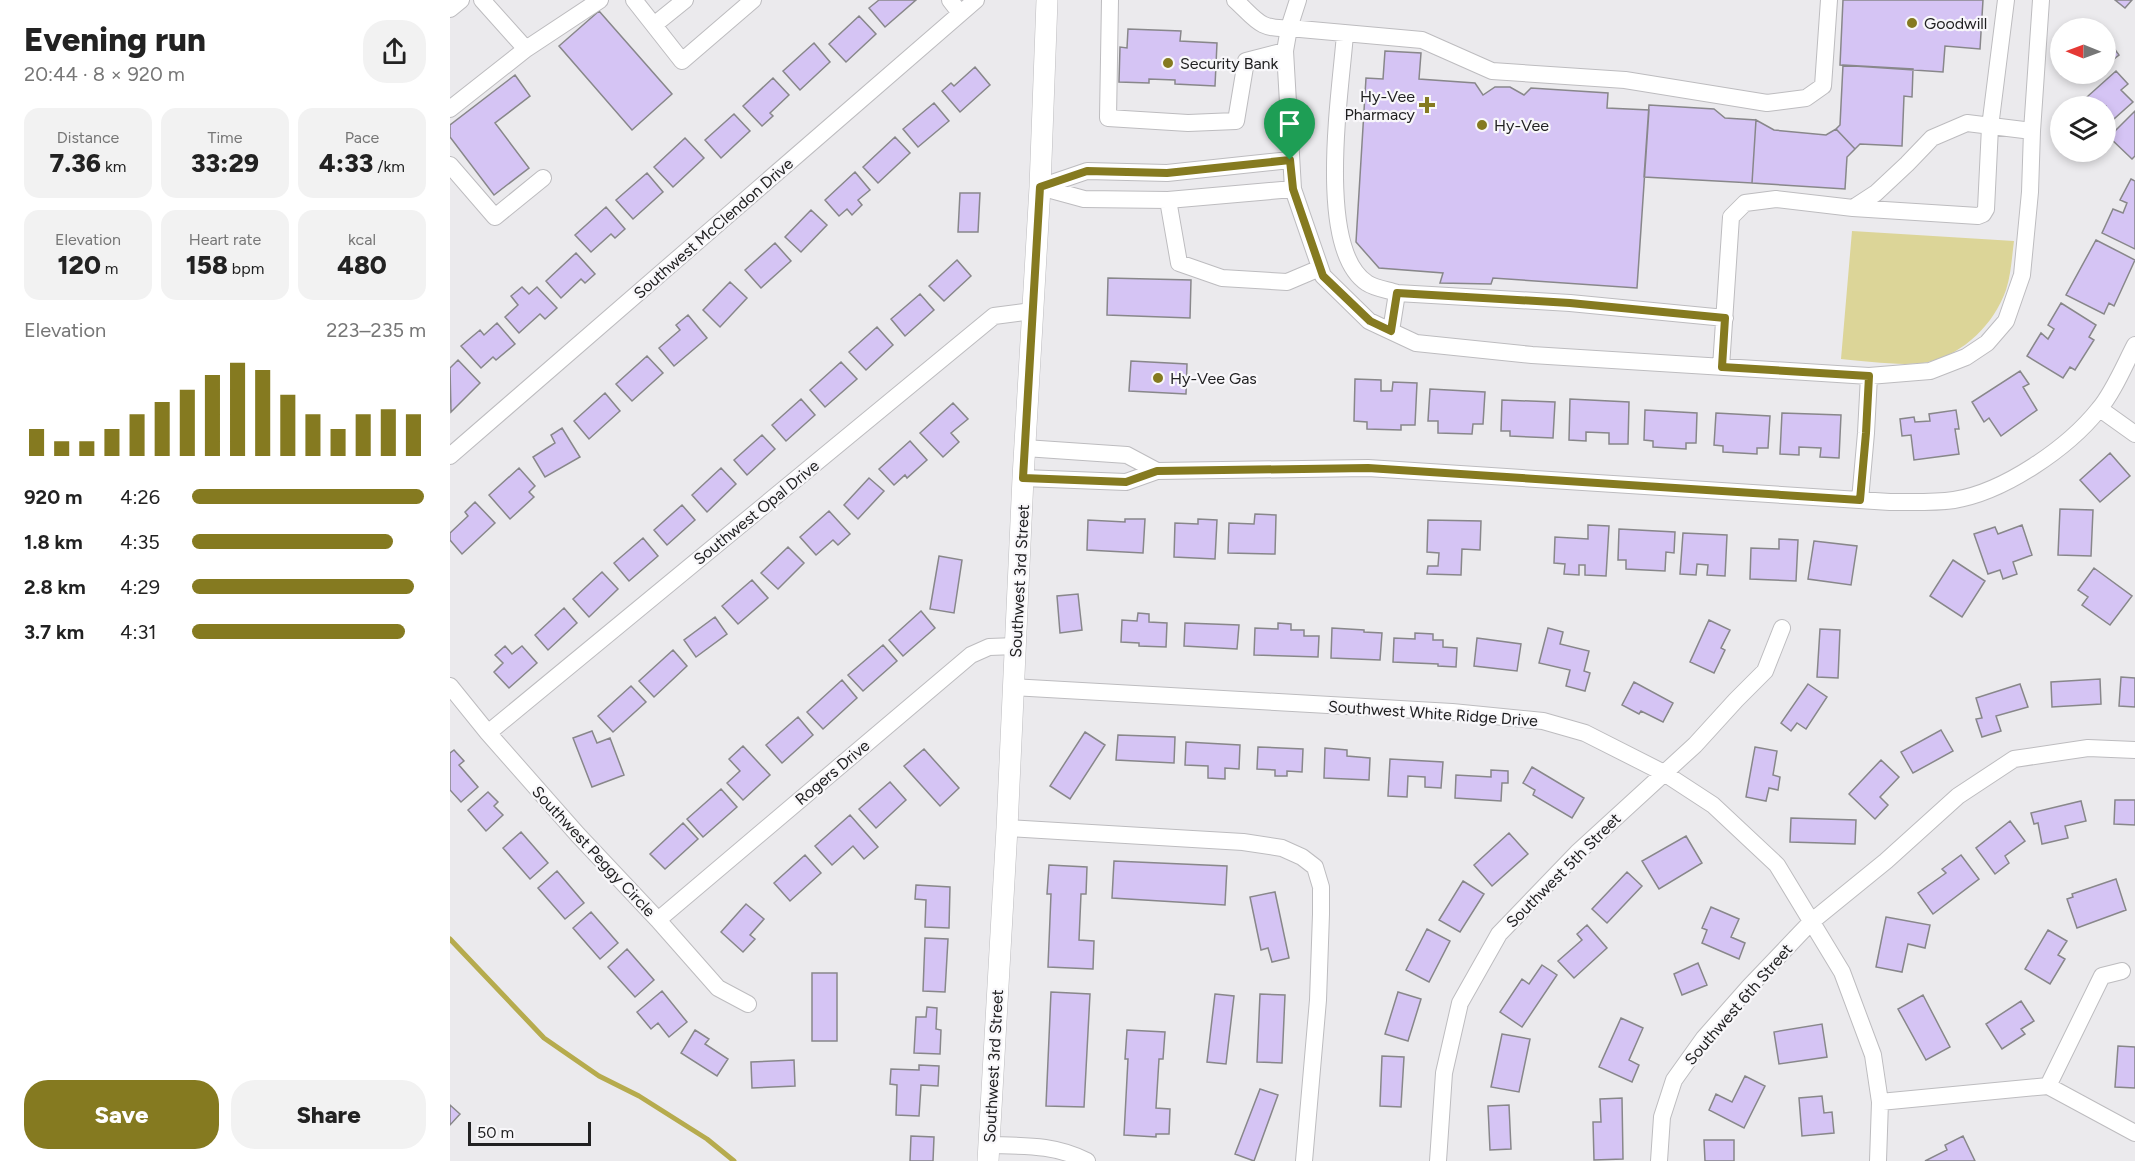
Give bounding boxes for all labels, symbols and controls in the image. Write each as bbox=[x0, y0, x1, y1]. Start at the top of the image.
place label: Goodwill bbox=[1924, 14, 1987, 33]
marker: Goodwill bbox=[1905, 16, 1919, 30]
north arrow bbox=[2050, 18, 2116, 84]
map controls bbox=[2050, 18, 2116, 162]
text: Evening run bbox=[24, 20, 206, 59]
button: share bbox=[363, 20, 426, 83]
place label: Security Bank bbox=[1180, 54, 1279, 73]
marker: Security Bank bbox=[1161, 56, 1175, 70]
text: 20:44 · 8 × 920 m bbox=[24, 62, 185, 86]
place label: Hy-Vee Pharmacy bbox=[1345, 87, 1416, 124]
button: layers bbox=[2050, 96, 2116, 162]
pin bbox=[1264, 98, 1315, 160]
marker: Hy-Vee Pharmacy bbox=[1420, 98, 1434, 112]
icon: arrive bbox=[1273, 107, 1306, 140]
place label: Hy-Vee bbox=[1494, 116, 1549, 135]
marker: Hy-Vee bbox=[1475, 118, 1489, 132]
text: Distance bbox=[57, 128, 119, 147]
text: Time bbox=[208, 128, 242, 147]
text: Pace bbox=[345, 128, 379, 147]
text: 7.36 bbox=[50, 147, 101, 179]
text: 33:29 bbox=[191, 147, 259, 179]
text: 4:33 bbox=[319, 147, 373, 179]
street label: Southwest McClendon Drive bbox=[630, 154, 797, 303]
text: km bbox=[101, 157, 126, 176]
text: /km bbox=[373, 157, 405, 176]
text: Elevation bbox=[55, 230, 121, 249]
text: Heart rate bbox=[189, 230, 261, 249]
text: kcal bbox=[348, 230, 376, 249]
text: 120 bbox=[58, 249, 101, 281]
text: 158 bbox=[186, 249, 228, 281]
text: 480 bbox=[337, 249, 387, 281]
text: m bbox=[101, 259, 118, 278]
text: bpm bbox=[228, 259, 264, 278]
text: Elevation bbox=[24, 318, 106, 342]
text: 223–235 m bbox=[326, 318, 426, 342]
place label: Hy-Vee Gas bbox=[1170, 369, 1257, 388]
marker: Hy-Vee Gas bbox=[1151, 371, 1165, 385]
street label: Southwest Opal Drive bbox=[690, 456, 823, 569]
text: 920 m bbox=[24, 485, 82, 509]
text: 4:26 bbox=[120, 485, 160, 509]
street label: Southwest 3rd Street bbox=[1006, 504, 1033, 658]
text: 1.8 km bbox=[24, 530, 83, 554]
text: 4:35 bbox=[120, 530, 160, 554]
text: 2.8 km bbox=[24, 575, 86, 599]
text: 4:29 bbox=[120, 575, 160, 599]
text: 3.7 km bbox=[24, 620, 84, 644]
text: 4:31 bbox=[120, 620, 157, 644]
street label: Southwest White Ridge Drive bbox=[1327, 697, 1539, 730]
street label: Rogers Drive bbox=[791, 736, 874, 809]
street label: Southwest Peggy Circle bbox=[528, 782, 659, 921]
street label: Southwest 5th Street bbox=[1502, 809, 1625, 932]
street label: Southwest 6th Street bbox=[1681, 940, 1796, 1069]
street label: Southwest 3rd Street bbox=[980, 989, 1007, 1143]
button: Save bbox=[24, 1080, 219, 1149]
button: Share bbox=[231, 1080, 426, 1149]
scale bar bbox=[468, 1119, 591, 1146]
text: 50 m bbox=[477, 1123, 514, 1142]

